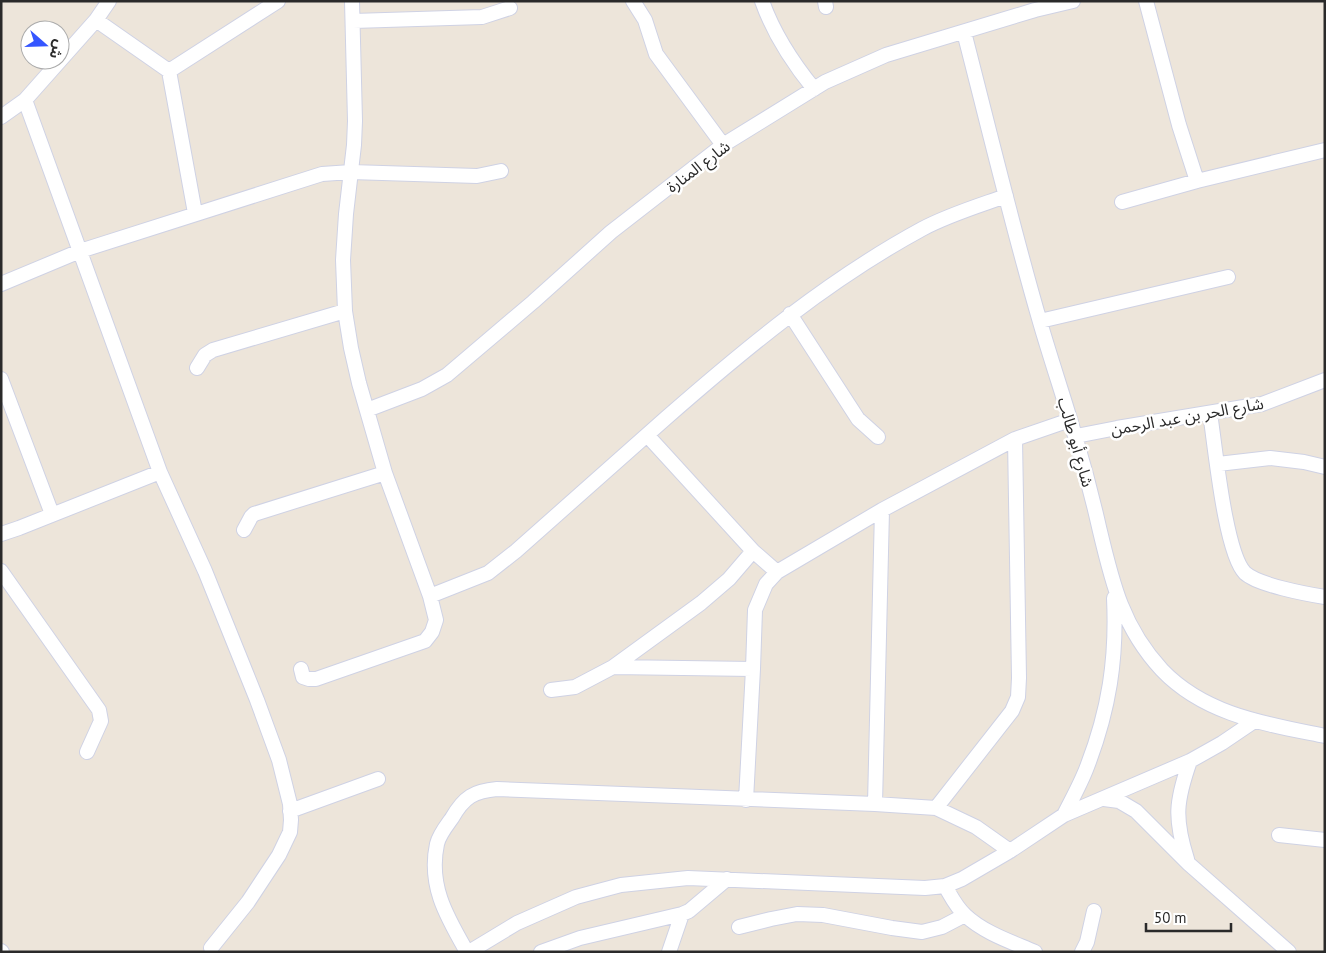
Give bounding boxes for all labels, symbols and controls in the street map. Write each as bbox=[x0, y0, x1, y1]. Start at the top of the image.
north arrow bbox=[20, 20, 70, 70]
text: ش bbox=[45, 37, 69, 62]
street label: شارع المنارة bbox=[662, 136, 736, 199]
street label: شارع الحر بن عبد الرحمن bbox=[1109, 393, 1265, 442]
street label: شارع أبو طالب bbox=[1051, 395, 1098, 490]
scale bar bbox=[1146, 900, 1231, 932]
text: 50 m bbox=[1154, 908, 1187, 927]

